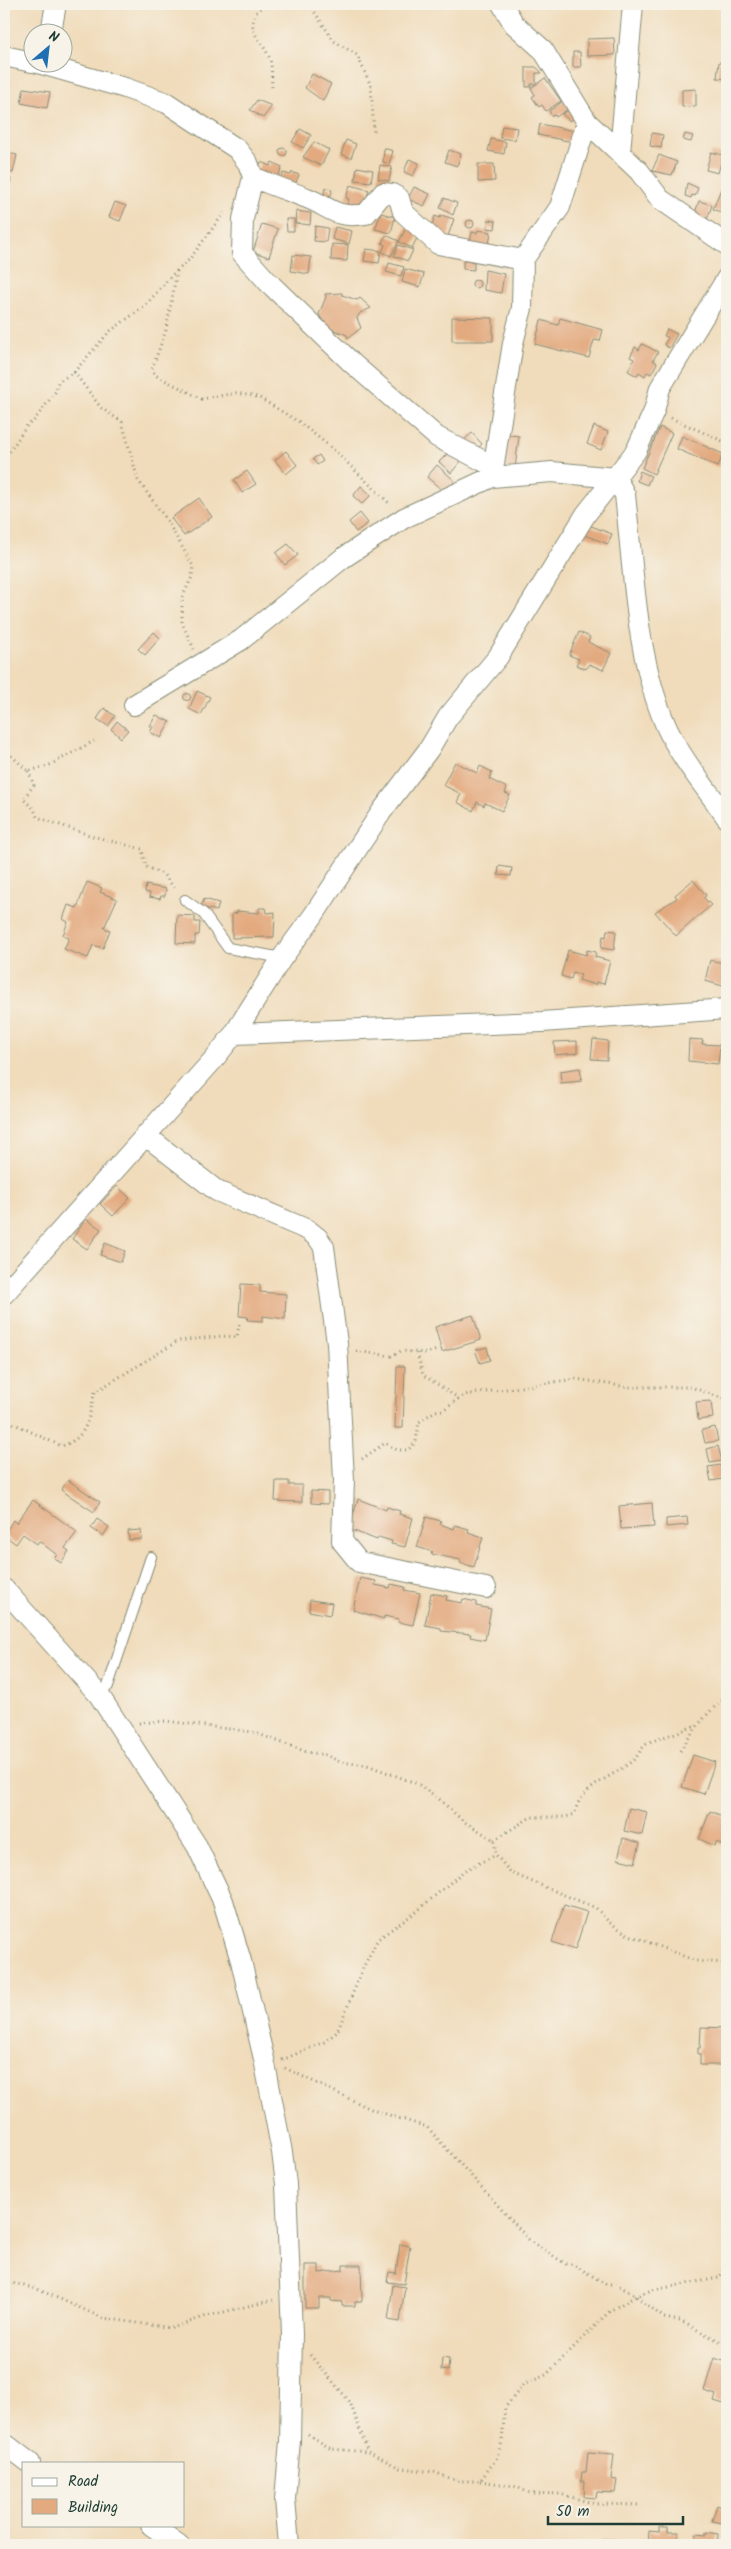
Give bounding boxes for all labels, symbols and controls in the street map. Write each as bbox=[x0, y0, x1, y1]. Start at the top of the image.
north arrow bbox=[22, 22, 72, 72]
text: N bbox=[45, 26, 63, 49]
legend bbox=[22, 2462, 185, 2526]
text: Road bbox=[68, 2470, 99, 2494]
scale bar bbox=[548, 2494, 684, 2526]
text: Building bbox=[68, 2496, 118, 2520]
text: 50 m bbox=[556, 2500, 590, 2524]

